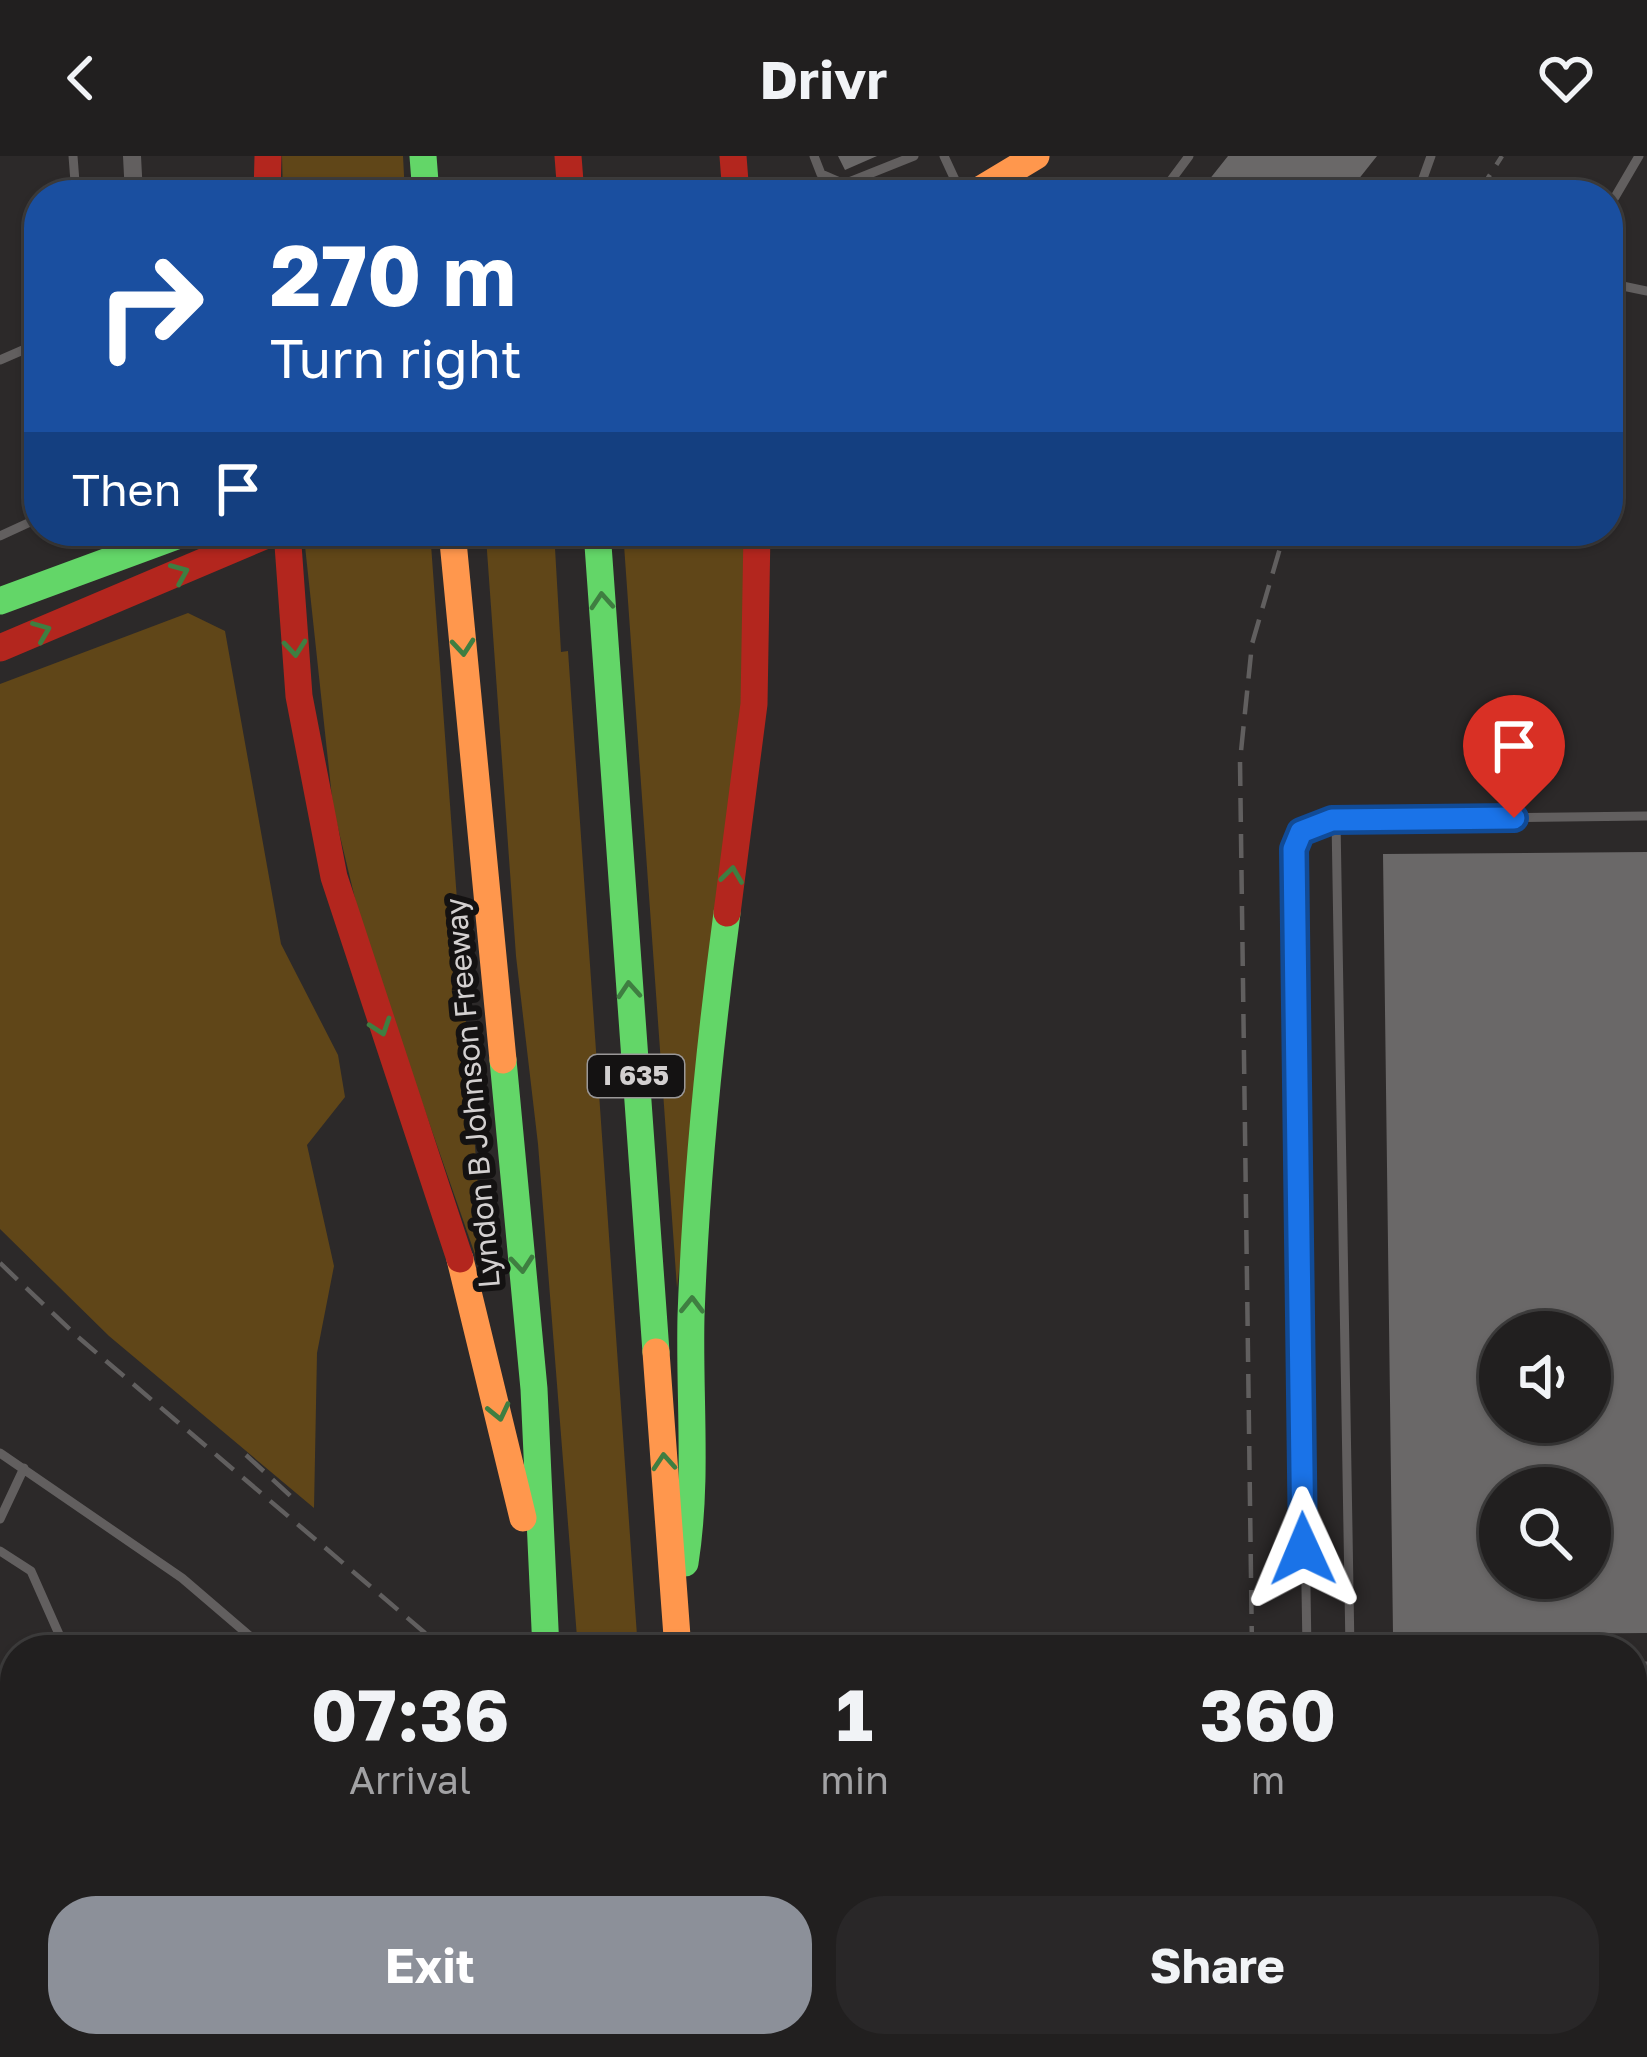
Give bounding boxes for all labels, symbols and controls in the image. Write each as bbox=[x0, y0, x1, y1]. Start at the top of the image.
icon: back bbox=[48, 45, 114, 111]
icon: heart bbox=[1533, 45, 1599, 111]
text: Drivr bbox=[760, 46, 887, 111]
text: 270 m bbox=[270, 224, 516, 324]
icon: right bbox=[72, 228, 228, 384]
text: Turn right bbox=[270, 325, 522, 390]
icon: arrive bbox=[205, 456, 271, 522]
text: Then bbox=[72, 462, 181, 516]
one-way arrow bbox=[169, 563, 190, 587]
one-way arrow bbox=[589, 591, 615, 610]
one-way arrow bbox=[30, 621, 51, 645]
one-way arrow bbox=[450, 638, 475, 657]
one-way arrow bbox=[281, 639, 307, 658]
pin bbox=[1463, 695, 1565, 818]
icon: arrive bbox=[1481, 713, 1547, 779]
one-way arrow bbox=[718, 866, 744, 885]
street label: Lyndon B Johnson Freeway bbox=[437, 896, 507, 1290]
one-way arrow bbox=[617, 980, 643, 999]
one-way arrow bbox=[366, 1016, 391, 1037]
road number: I 635 bbox=[588, 1055, 684, 1097]
one-way arrow bbox=[509, 1255, 534, 1274]
one-way arrow bbox=[678, 1295, 704, 1314]
map controls bbox=[1479, 1311, 1611, 1599]
button: sound bbox=[1479, 1311, 1611, 1443]
one-way arrow bbox=[485, 1401, 510, 1421]
one-way arrow bbox=[651, 1452, 677, 1471]
button: search bbox=[1479, 1467, 1611, 1599]
position arrow bbox=[1240, 1486, 1366, 1612]
text: 07:36 bbox=[311, 1670, 509, 1757]
text: 1 bbox=[836, 1670, 873, 1757]
text: 360 bbox=[1200, 1670, 1336, 1757]
text: Arrival bbox=[349, 1756, 471, 1803]
text: min bbox=[820, 1756, 889, 1803]
text: m bbox=[1251, 1756, 1285, 1803]
button: Exit bbox=[48, 1896, 812, 2034]
button: Share bbox=[836, 1896, 1599, 2034]

